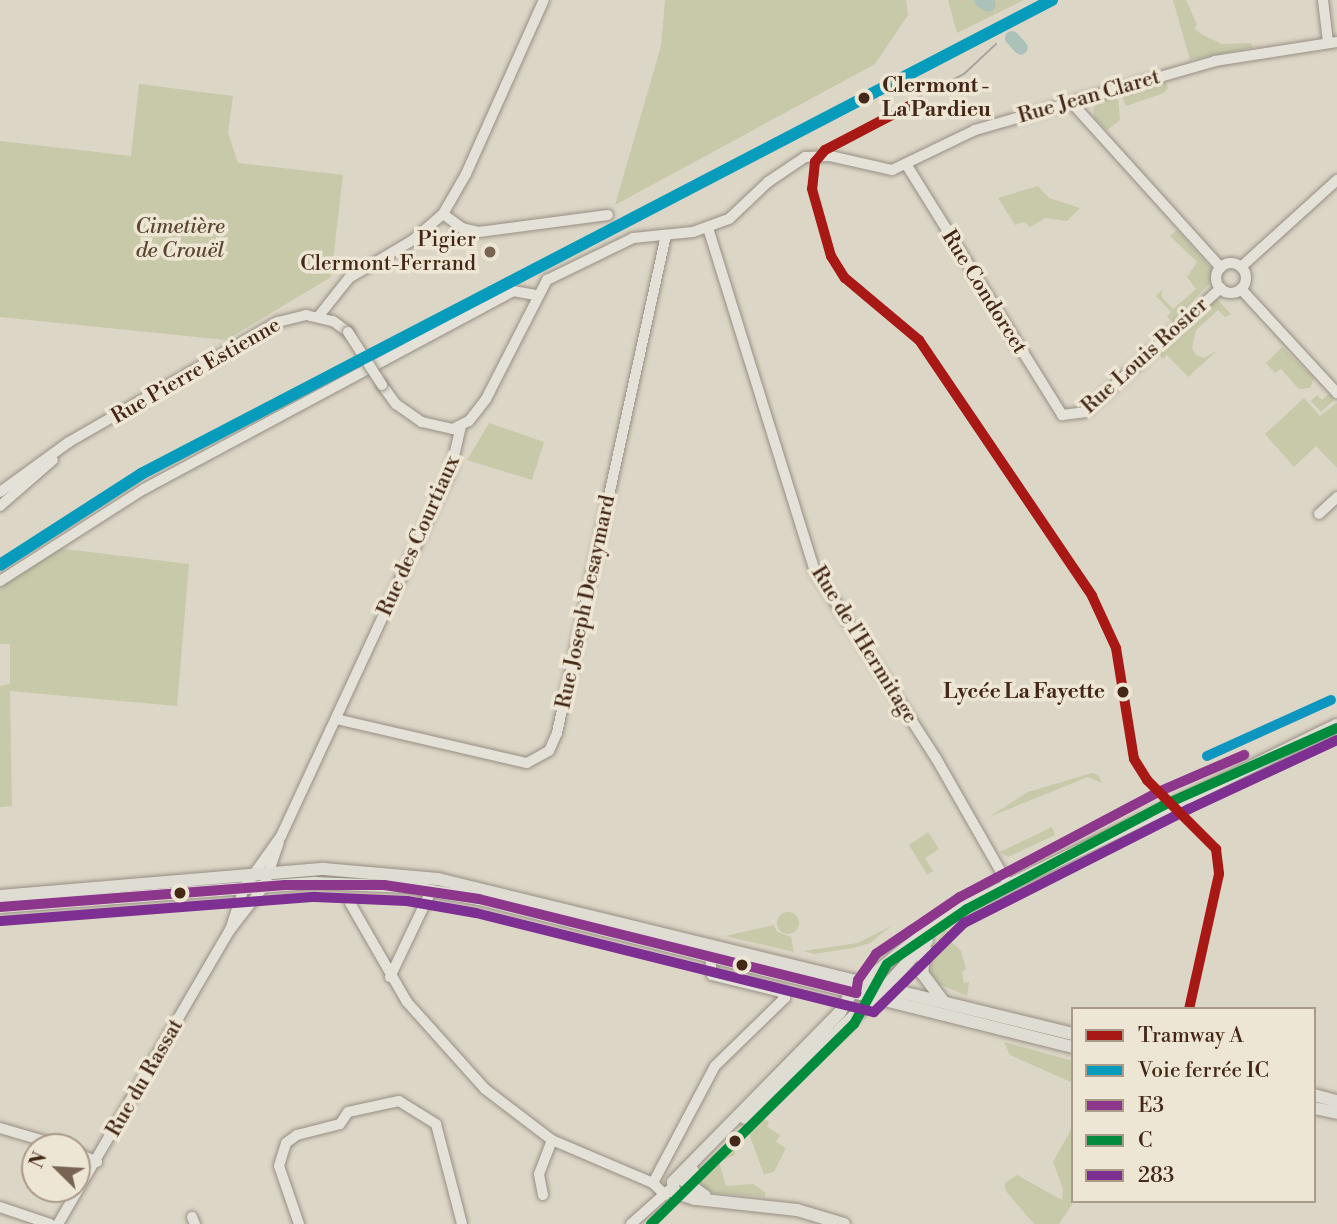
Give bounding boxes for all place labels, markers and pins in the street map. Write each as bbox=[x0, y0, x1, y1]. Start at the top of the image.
place label: Clermont - La Pardieu bbox=[882, 73, 991, 123]
marker: Clermont - La Pardieu bbox=[852, 86, 876, 110]
place label: Pigier Clermont-Ferrand bbox=[300, 227, 476, 277]
marker: Pigier Clermont-Ferrand bbox=[482, 244, 498, 260]
place label: Lycée La Fayette bbox=[943, 679, 1105, 705]
marker: Lycée La Fayette bbox=[1111, 680, 1135, 704]
unlabelled marker bbox=[173, 886, 187, 900]
unlabelled marker bbox=[735, 958, 749, 972]
unlabelled marker bbox=[728, 1134, 742, 1148]

